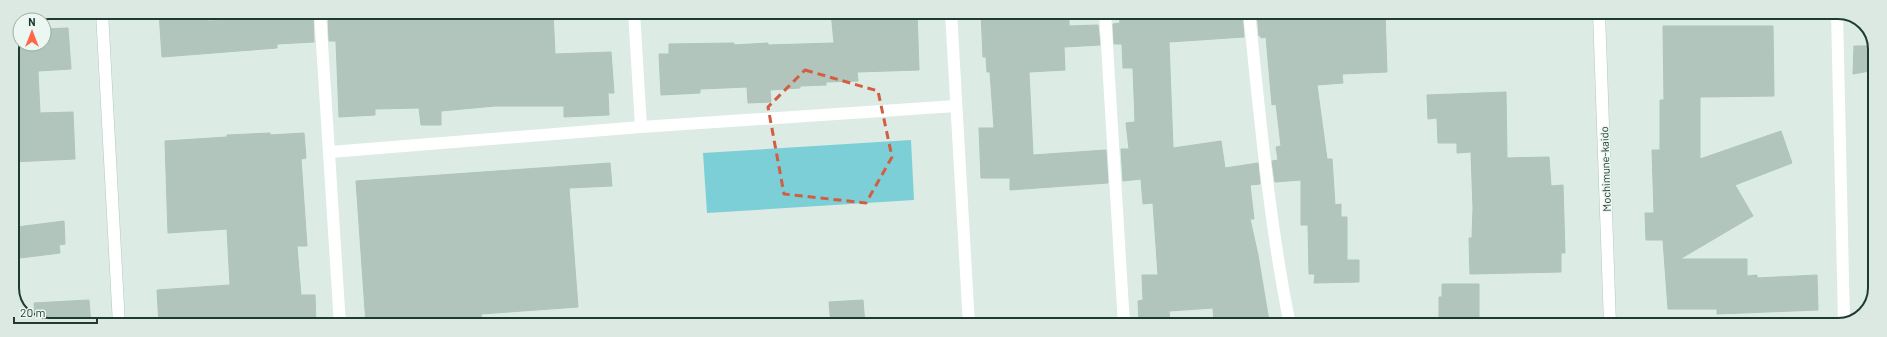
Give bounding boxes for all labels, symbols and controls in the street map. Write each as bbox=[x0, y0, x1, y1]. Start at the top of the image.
north arrow bbox=[12, 12, 52, 52]
text: N bbox=[28, 15, 36, 28]
street label: Mochimune-kaido bbox=[1597, 126, 1613, 212]
scale bar bbox=[14, 299, 97, 325]
text: 20 m bbox=[20, 305, 46, 319]

